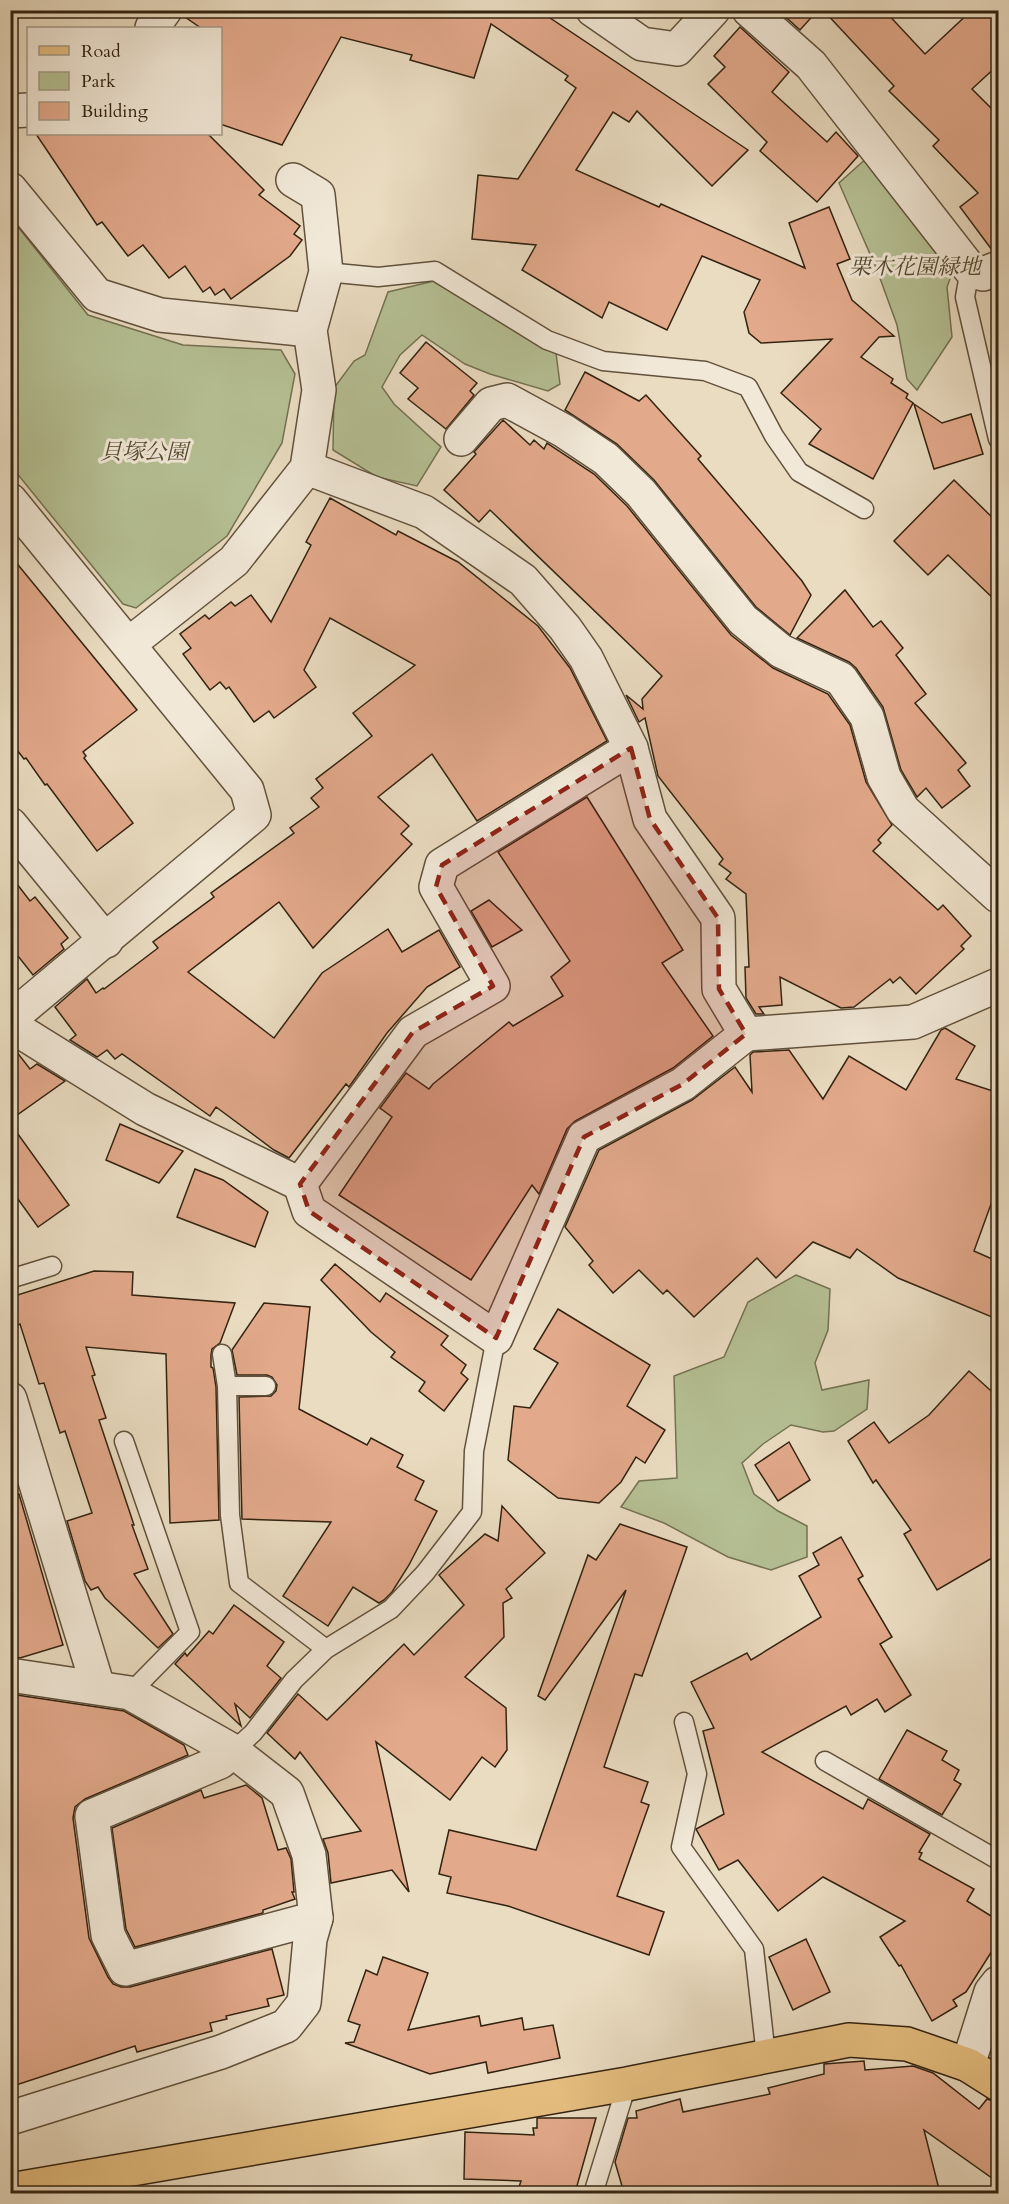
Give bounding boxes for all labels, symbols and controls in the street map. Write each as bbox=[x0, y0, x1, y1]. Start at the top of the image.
legend bbox=[27, 27, 222, 135]
text: Road bbox=[81, 39, 121, 64]
text: Park bbox=[81, 69, 116, 94]
text: Building bbox=[81, 99, 149, 124]
park label: 栗木花園緑地 bbox=[849, 252, 983, 282]
park label: 貝塚公園 bbox=[100, 437, 191, 467]

